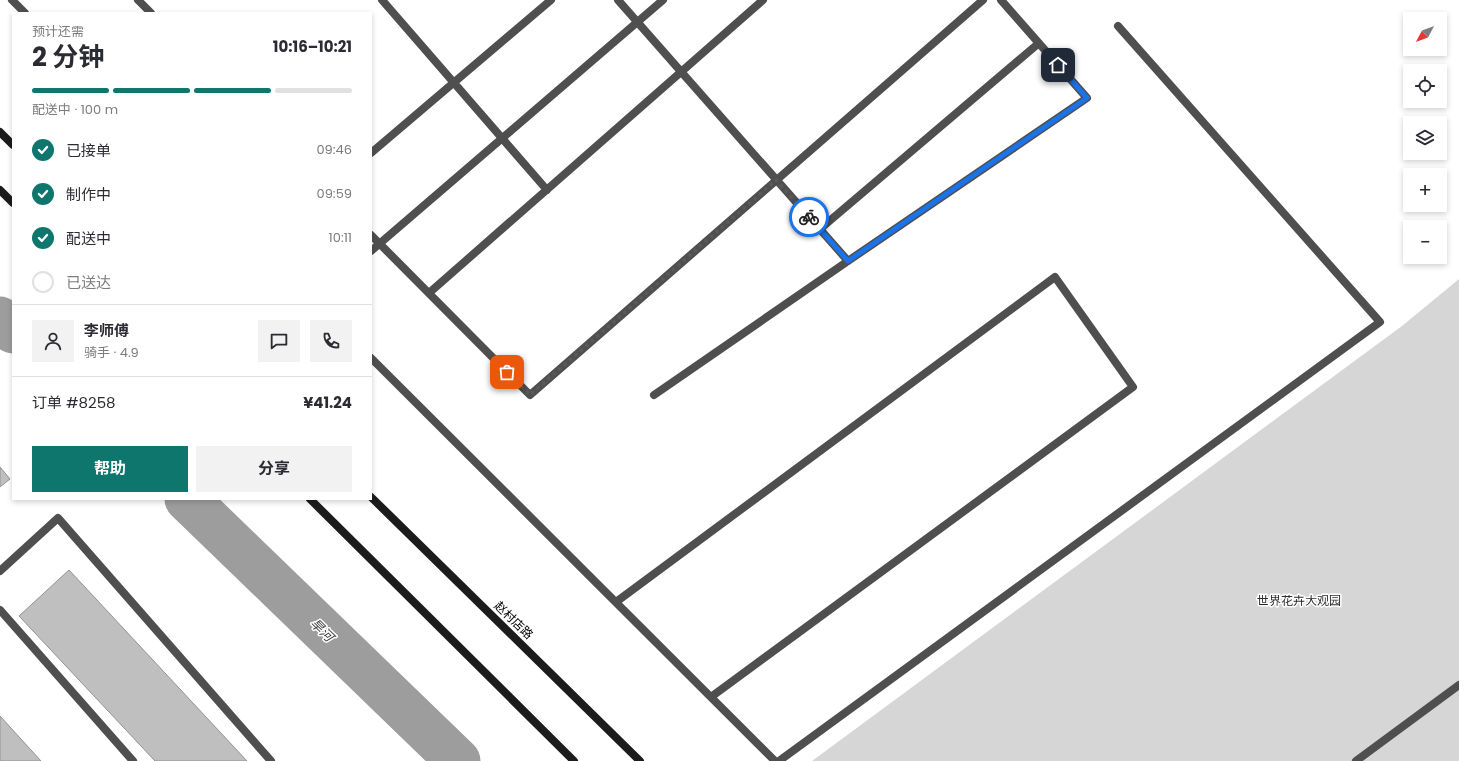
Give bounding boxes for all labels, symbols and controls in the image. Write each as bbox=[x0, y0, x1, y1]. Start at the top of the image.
north arrow bbox=[1403, 12, 1447, 56]
map controls bbox=[1403, 12, 1447, 264]
text: 预计还需 bbox=[32, 22, 84, 41]
text: 10:16–10:21 bbox=[273, 36, 352, 57]
text: 2 分钟 bbox=[32, 39, 104, 75]
pin bbox=[1041, 48, 1075, 82]
icon: home bbox=[1047, 54, 1069, 76]
button: locate bbox=[1403, 64, 1447, 108]
text: 配送中 · 100 m bbox=[32, 100, 118, 119]
button: layers bbox=[1403, 116, 1447, 160]
icon: check bbox=[32, 139, 54, 161]
text: 已接单 bbox=[66, 140, 111, 161]
text: 09:46 bbox=[316, 140, 352, 159]
button: + bbox=[1403, 168, 1447, 212]
icon: check bbox=[32, 183, 54, 205]
text: 制作中 bbox=[66, 184, 111, 205]
text: 09:59 bbox=[317, 184, 352, 203]
courier bbox=[789, 197, 829, 237]
icon: bike bbox=[798, 206, 820, 228]
button: − bbox=[1403, 220, 1447, 264]
icon: check bbox=[32, 227, 54, 249]
text: 配送中 bbox=[66, 228, 111, 249]
text: 10:11 bbox=[329, 228, 352, 247]
text: 已送达 bbox=[66, 272, 111, 293]
button: person bbox=[32, 320, 74, 362]
text: 李师傅 bbox=[84, 320, 129, 341]
button: chat bbox=[258, 320, 300, 362]
button: phone bbox=[310, 320, 352, 362]
text: 骑手 · 4.9 bbox=[84, 343, 139, 362]
pin bbox=[490, 355, 524, 389]
icon: bag bbox=[496, 361, 518, 383]
text: 订单 #8258 bbox=[32, 392, 116, 413]
text: ¥41.24 bbox=[303, 392, 352, 413]
button: 帮助 bbox=[32, 446, 188, 492]
button: 分享 bbox=[196, 446, 352, 492]
park label: 世界花卉大观园 bbox=[1257, 592, 1341, 609]
street label: 赵村店路 bbox=[491, 597, 537, 643]
water label: 旱河 bbox=[306, 614, 340, 648]

